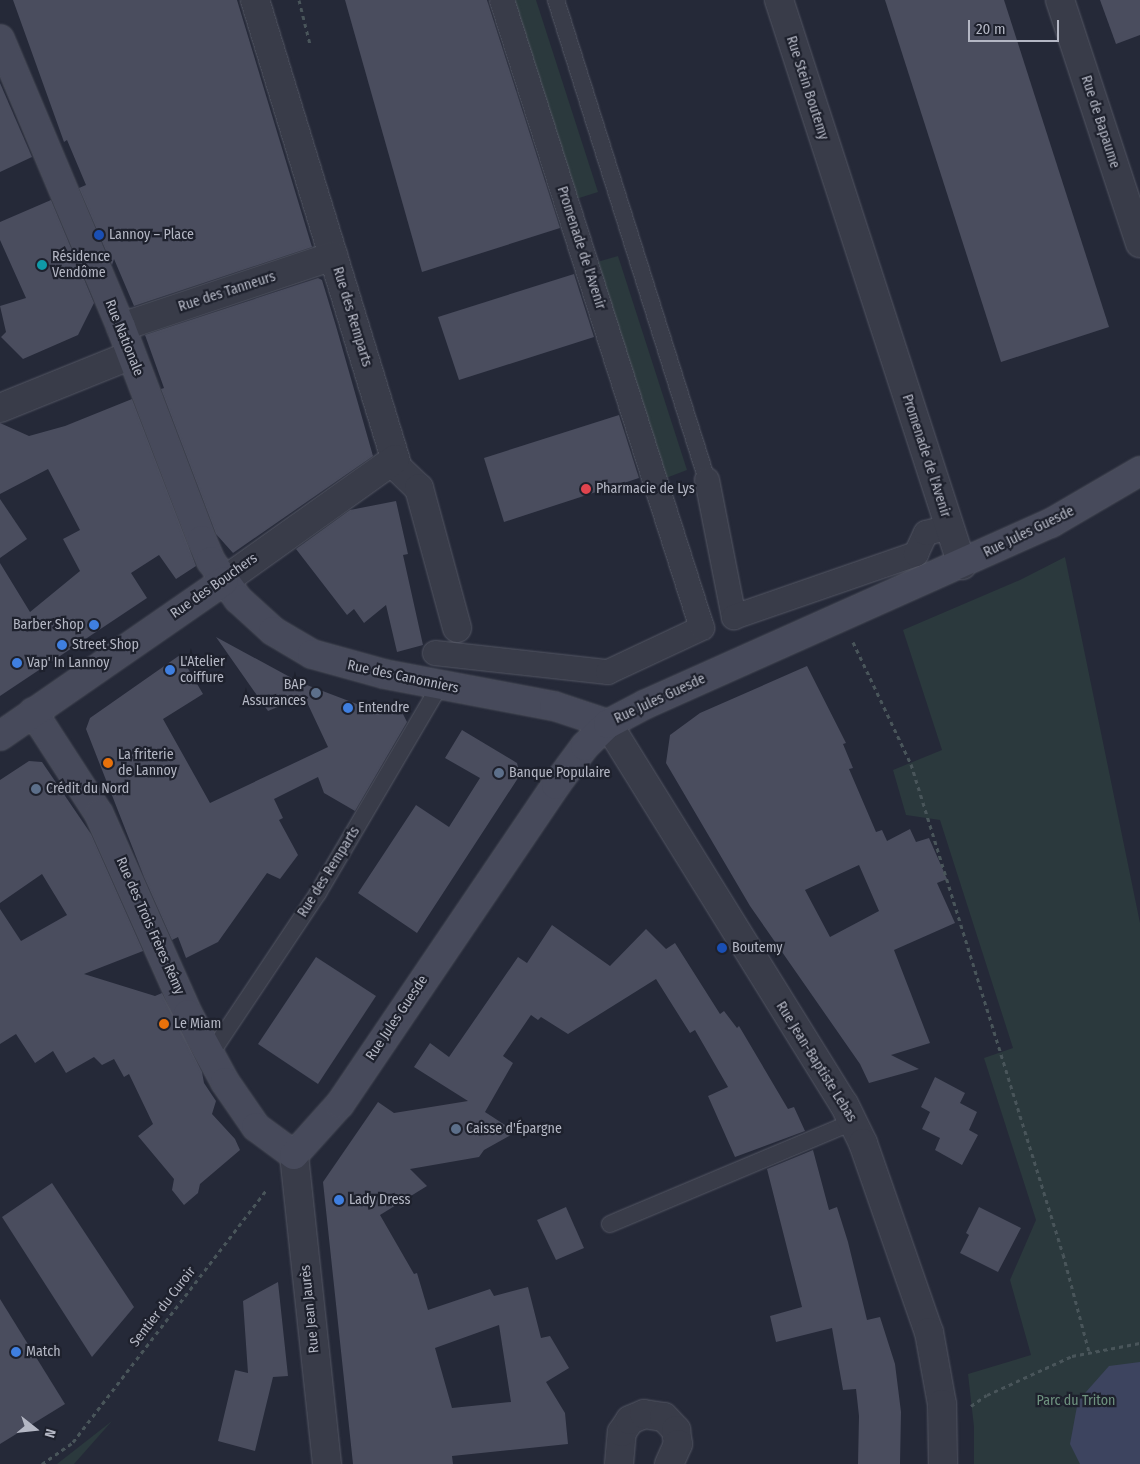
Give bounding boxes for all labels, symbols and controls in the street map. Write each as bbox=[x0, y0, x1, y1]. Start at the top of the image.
scale bar bbox=[970, 10, 1061, 42]
text: 20 m bbox=[976, 20, 1006, 38]
street label: Rue Stein Boutemy bbox=[782, 34, 832, 142]
street label: Rue de Bapaume bbox=[1077, 73, 1123, 171]
street label: Promenade de l'Avenir bbox=[553, 184, 609, 312]
place label: Lannoy – Place bbox=[109, 227, 194, 243]
marker: Lannoy – Place bbox=[93, 229, 105, 241]
place label: Résidence Vendôme bbox=[52, 249, 110, 282]
marker: Résidence Vendôme bbox=[36, 259, 48, 271]
street label: Rue des Remparts bbox=[329, 265, 375, 369]
street label: Rue des Tanneurs bbox=[176, 268, 278, 316]
street label: Rue Nationale bbox=[101, 297, 147, 379]
street label: Promenade de l'Avenir bbox=[898, 392, 954, 520]
place label: Pharmacie de Lys bbox=[596, 481, 695, 497]
marker: Pharmacie de Lys bbox=[580, 483, 592, 495]
street label: Rue Jules Guesde bbox=[981, 503, 1077, 561]
street label: Rue des Bouchers bbox=[167, 550, 261, 622]
place label: Barber Shop bbox=[13, 617, 84, 633]
marker: Barber Shop bbox=[88, 619, 100, 631]
place label: Street Shop bbox=[72, 637, 139, 653]
marker: Street Shop bbox=[56, 639, 68, 651]
place label: L'Atelier coiffure bbox=[180, 654, 225, 686]
place label: Vap' In Lannoy bbox=[27, 655, 109, 671]
marker: Vap' In Lannoy bbox=[11, 657, 23, 669]
street label: Rue des Canonniers bbox=[346, 657, 460, 697]
marker: L'Atelier coiffure bbox=[164, 664, 176, 676]
street label: Rue Jules Guesde bbox=[612, 671, 708, 727]
place label: BAP Assurances bbox=[242, 677, 306, 710]
marker: BAP Assurances bbox=[310, 687, 322, 699]
place label: Entendre bbox=[358, 700, 409, 716]
marker: Entendre bbox=[342, 702, 354, 714]
place label: La friterie de Lannoy bbox=[118, 747, 177, 780]
marker: La friterie de Lannoy bbox=[102, 757, 114, 769]
place label: Banque Populaire bbox=[509, 765, 610, 781]
marker: Banque Populaire bbox=[493, 767, 505, 779]
place label: Crédit du Nord bbox=[46, 781, 129, 797]
marker: Crédit du Nord bbox=[30, 783, 42, 795]
street label: Rue des Remparts bbox=[294, 824, 364, 920]
street label: Rue des Trois Frères Rémy bbox=[112, 855, 188, 997]
place label: Boutemy bbox=[732, 940, 783, 956]
marker: Boutemy bbox=[716, 942, 728, 954]
street label: Rue Jules Guesde bbox=[362, 972, 432, 1064]
street label: Rue Jean-Baptiste Lebas bbox=[772, 999, 860, 1125]
place label: Le Miam bbox=[174, 1016, 221, 1032]
marker: Le Miam bbox=[158, 1018, 170, 1030]
place label: Caisse d'Épargne bbox=[466, 1121, 562, 1137]
marker: Caisse d'Épargne bbox=[450, 1123, 462, 1135]
place label: Lady Dress bbox=[349, 1192, 410, 1208]
marker: Lady Dress bbox=[333, 1194, 345, 1206]
street label: Sentier du Curoir bbox=[127, 1264, 199, 1350]
street label: Rue Jean Jaurès bbox=[297, 1264, 323, 1354]
place label: Match bbox=[26, 1344, 61, 1360]
marker: Match bbox=[10, 1346, 22, 1358]
park label: Parc du Triton bbox=[1037, 1393, 1115, 1409]
north arrow bbox=[10, 1404, 60, 1454]
text: N bbox=[41, 1427, 59, 1440]

